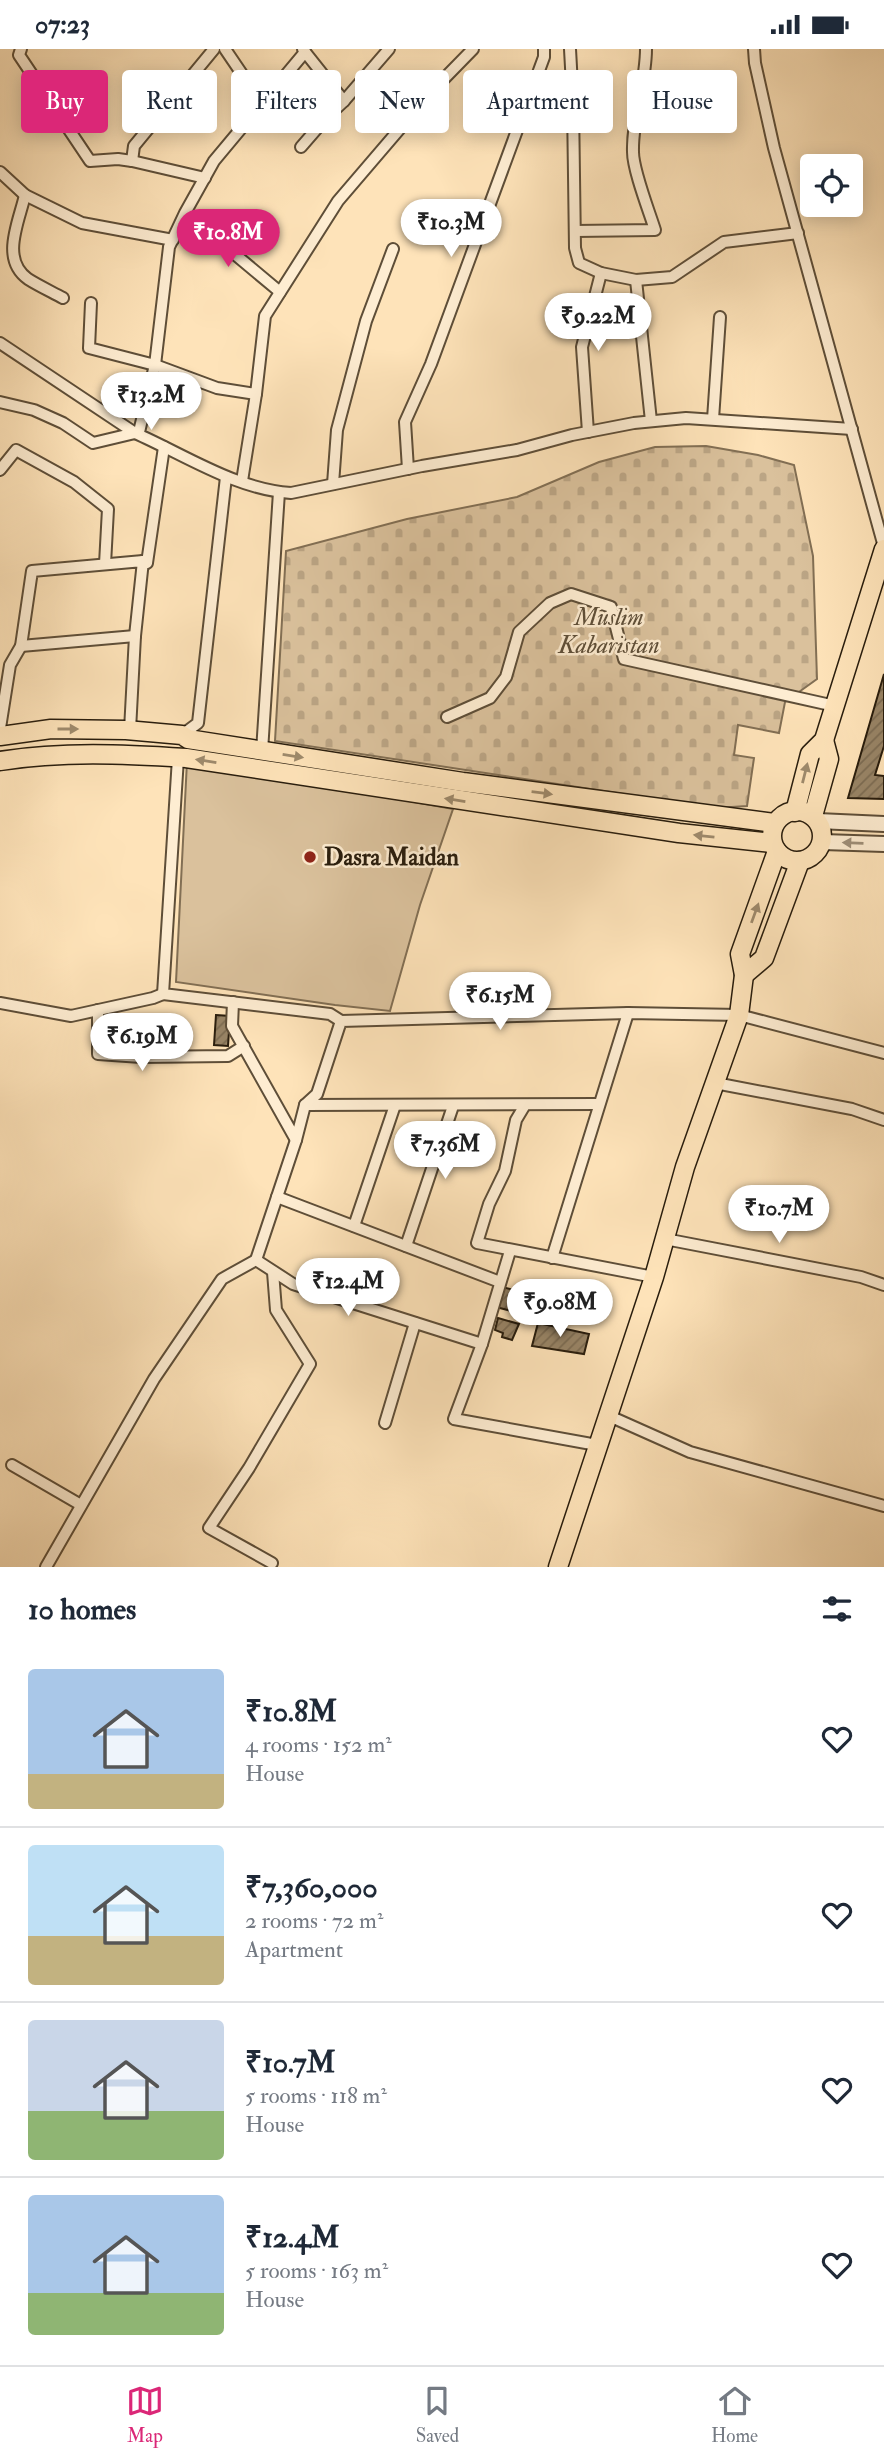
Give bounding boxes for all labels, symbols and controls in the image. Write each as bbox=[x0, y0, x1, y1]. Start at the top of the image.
text: 07:23 bbox=[35, 9, 90, 41]
chip: Buy bbox=[21, 70, 108, 133]
chip: Rent bbox=[122, 70, 217, 133]
chip: Filters bbox=[231, 70, 341, 133]
chip: New bbox=[355, 70, 449, 133]
chip: Apartment bbox=[463, 70, 613, 133]
chip: House bbox=[627, 70, 737, 133]
map controls bbox=[800, 154, 863, 217]
button: locate bbox=[800, 154, 863, 217]
pin: ₹10.3M bbox=[394, 199, 508, 259]
text: ₹10.3M bbox=[417, 207, 485, 236]
pin: ₹10.8M bbox=[171, 209, 285, 269]
text: ₹10.8M bbox=[193, 217, 263, 246]
pin: ₹9.22M bbox=[541, 293, 655, 353]
text: ₹9.22M bbox=[561, 301, 635, 330]
pin: ₹13.2M bbox=[94, 373, 208, 432]
text: ₹13.2M bbox=[117, 380, 185, 409]
park label: Muslim Kabaristan bbox=[557, 602, 660, 661]
one-way arrow bbox=[57, 723, 79, 735]
one-way arrow bbox=[282, 751, 304, 762]
one-way arrow bbox=[195, 755, 217, 766]
one-way arrow bbox=[800, 762, 811, 784]
one-way arrow bbox=[531, 787, 553, 798]
one-way arrow bbox=[444, 794, 466, 805]
one-way arrow bbox=[693, 830, 715, 841]
one-way arrow bbox=[842, 837, 864, 849]
place label: Dasra Maidan bbox=[324, 842, 459, 873]
marker: Dasra Maidan bbox=[302, 849, 318, 865]
one-way arrow bbox=[749, 902, 760, 923]
pin: ₹6.15M bbox=[443, 972, 557, 1032]
text: ₹6.15M bbox=[465, 980, 535, 1009]
pin: ₹6.19M bbox=[85, 1013, 199, 1073]
text: ₹6.19M bbox=[106, 1021, 178, 1050]
pin: ₹7.36M bbox=[388, 1121, 502, 1181]
text: ₹7.36M bbox=[410, 1129, 480, 1158]
pin: ₹10.7M bbox=[722, 1185, 836, 1245]
text: ₹10.7M bbox=[744, 1193, 814, 1222]
pin: ₹12.4M bbox=[291, 1259, 405, 1318]
text: ₹12.4M bbox=[312, 1266, 384, 1295]
pin: ₹9.08M bbox=[503, 1279, 617, 1339]
text: ₹9.08M bbox=[523, 1287, 597, 1316]
icon: filters bbox=[818, 1590, 856, 1628]
text: 10 homes bbox=[28, 1591, 136, 1628]
text: ₹10.8M bbox=[245, 1693, 337, 1730]
icon: home bbox=[84, 1697, 168, 1781]
icon: heart bbox=[818, 1720, 856, 1758]
text: 4 rooms · 152 m² bbox=[245, 1730, 392, 1759]
text: House bbox=[245, 1759, 304, 1788]
text: ₹7,360,000 bbox=[245, 1869, 378, 1906]
icon: home bbox=[84, 1873, 168, 1957]
icon: heart bbox=[818, 1896, 856, 1934]
text: 2 rooms · 72 m² bbox=[245, 1906, 383, 1935]
text: Apartment bbox=[245, 1935, 343, 1964]
text: ₹10.7M bbox=[245, 2044, 336, 2081]
icon: home bbox=[84, 2048, 168, 2132]
icon: heart bbox=[818, 2071, 856, 2109]
text: 5 rooms · 118 m² bbox=[245, 2081, 387, 2110]
text: House bbox=[245, 2110, 304, 2139]
text: ₹12.4M bbox=[245, 2219, 340, 2256]
icon: home bbox=[84, 2223, 168, 2307]
icon: heart bbox=[818, 2246, 856, 2284]
text: 5 rooms · 163 m² bbox=[245, 2256, 388, 2285]
text: House bbox=[245, 2285, 304, 2314]
tab: Map bbox=[126, 2382, 164, 2448]
tab: Saved bbox=[416, 2382, 459, 2448]
tab: Home bbox=[711, 2382, 758, 2448]

